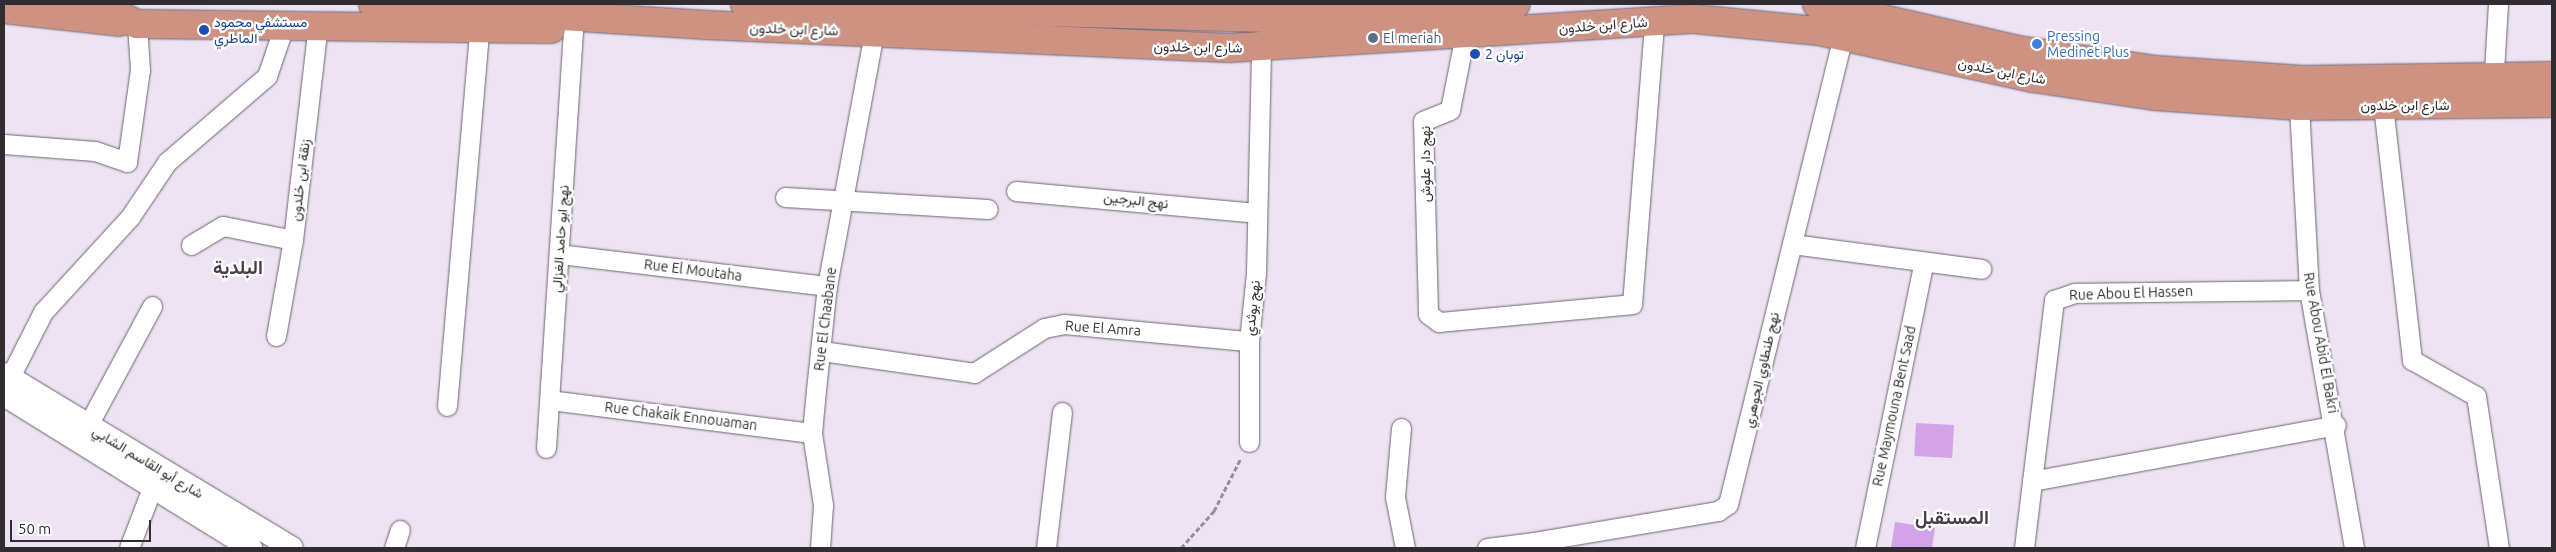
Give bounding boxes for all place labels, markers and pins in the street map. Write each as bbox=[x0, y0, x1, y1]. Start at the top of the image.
place label: مستشفي محمود الماطري bbox=[214, 14, 307, 46]
marker: مستشفي محمود الماطري bbox=[198, 24, 210, 36]
place label: Pressing Medinet Plus bbox=[2047, 28, 2129, 60]
place label: El meriah bbox=[1383, 30, 1441, 46]
marker: El meriah bbox=[1367, 32, 1379, 44]
marker: Pressing Medinet Plus bbox=[2031, 38, 2043, 50]
place label: توبان 2 bbox=[1485, 46, 1524, 62]
marker: توبان 2 bbox=[1469, 48, 1481, 60]

